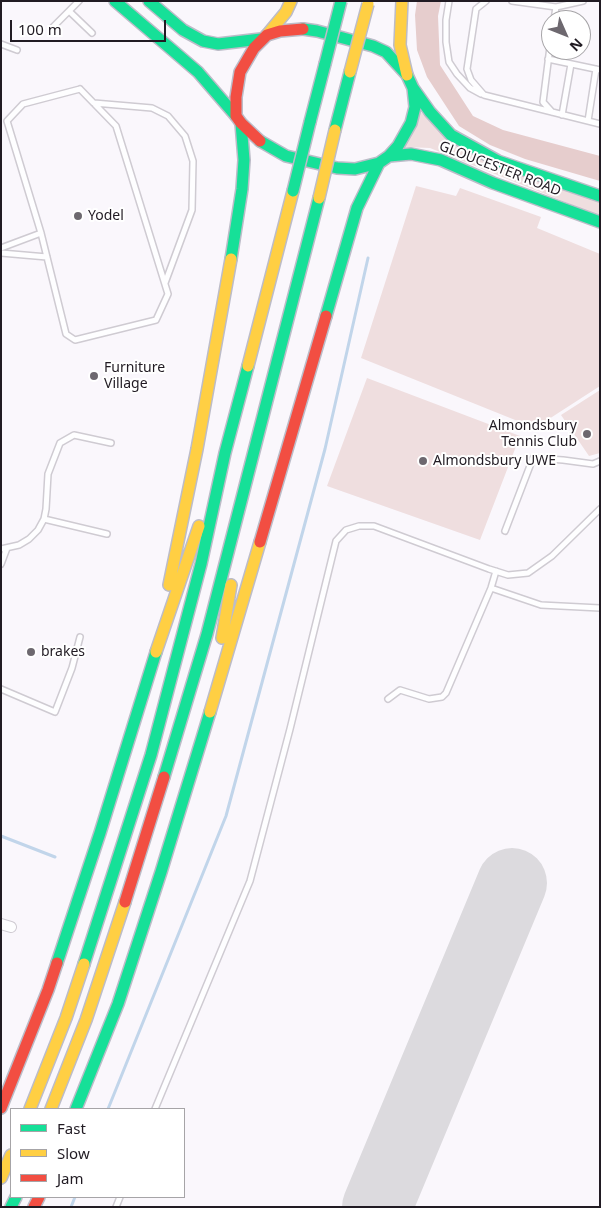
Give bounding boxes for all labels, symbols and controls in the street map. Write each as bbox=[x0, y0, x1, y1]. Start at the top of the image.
scale bar bbox=[12, 10, 169, 42]
north arrow bbox=[541, 10, 591, 60]
text: 100 m bbox=[18, 19, 62, 39]
text: N bbox=[566, 34, 587, 56]
street label: GLOUCESTER ROAD bbox=[437, 138, 563, 200]
place label: Yodel bbox=[88, 208, 124, 224]
marker: Yodel bbox=[72, 210, 84, 222]
place label: Furniture Village bbox=[104, 360, 165, 392]
marker: Furniture Village bbox=[88, 370, 100, 382]
place label: Almondsbury Tennis Club bbox=[489, 418, 577, 451]
marker: Almondsbury Tennis Club bbox=[581, 428, 593, 440]
place label: Almondsbury UWE bbox=[433, 453, 556, 469]
marker: Almondsbury UWE bbox=[417, 455, 429, 467]
place label: brakes bbox=[41, 644, 85, 660]
marker: brakes bbox=[25, 646, 37, 658]
legend bbox=[10, 1108, 185, 1198]
text: Fast bbox=[57, 1118, 86, 1138]
text: Slow bbox=[57, 1143, 90, 1163]
text: Jam bbox=[57, 1168, 84, 1188]

